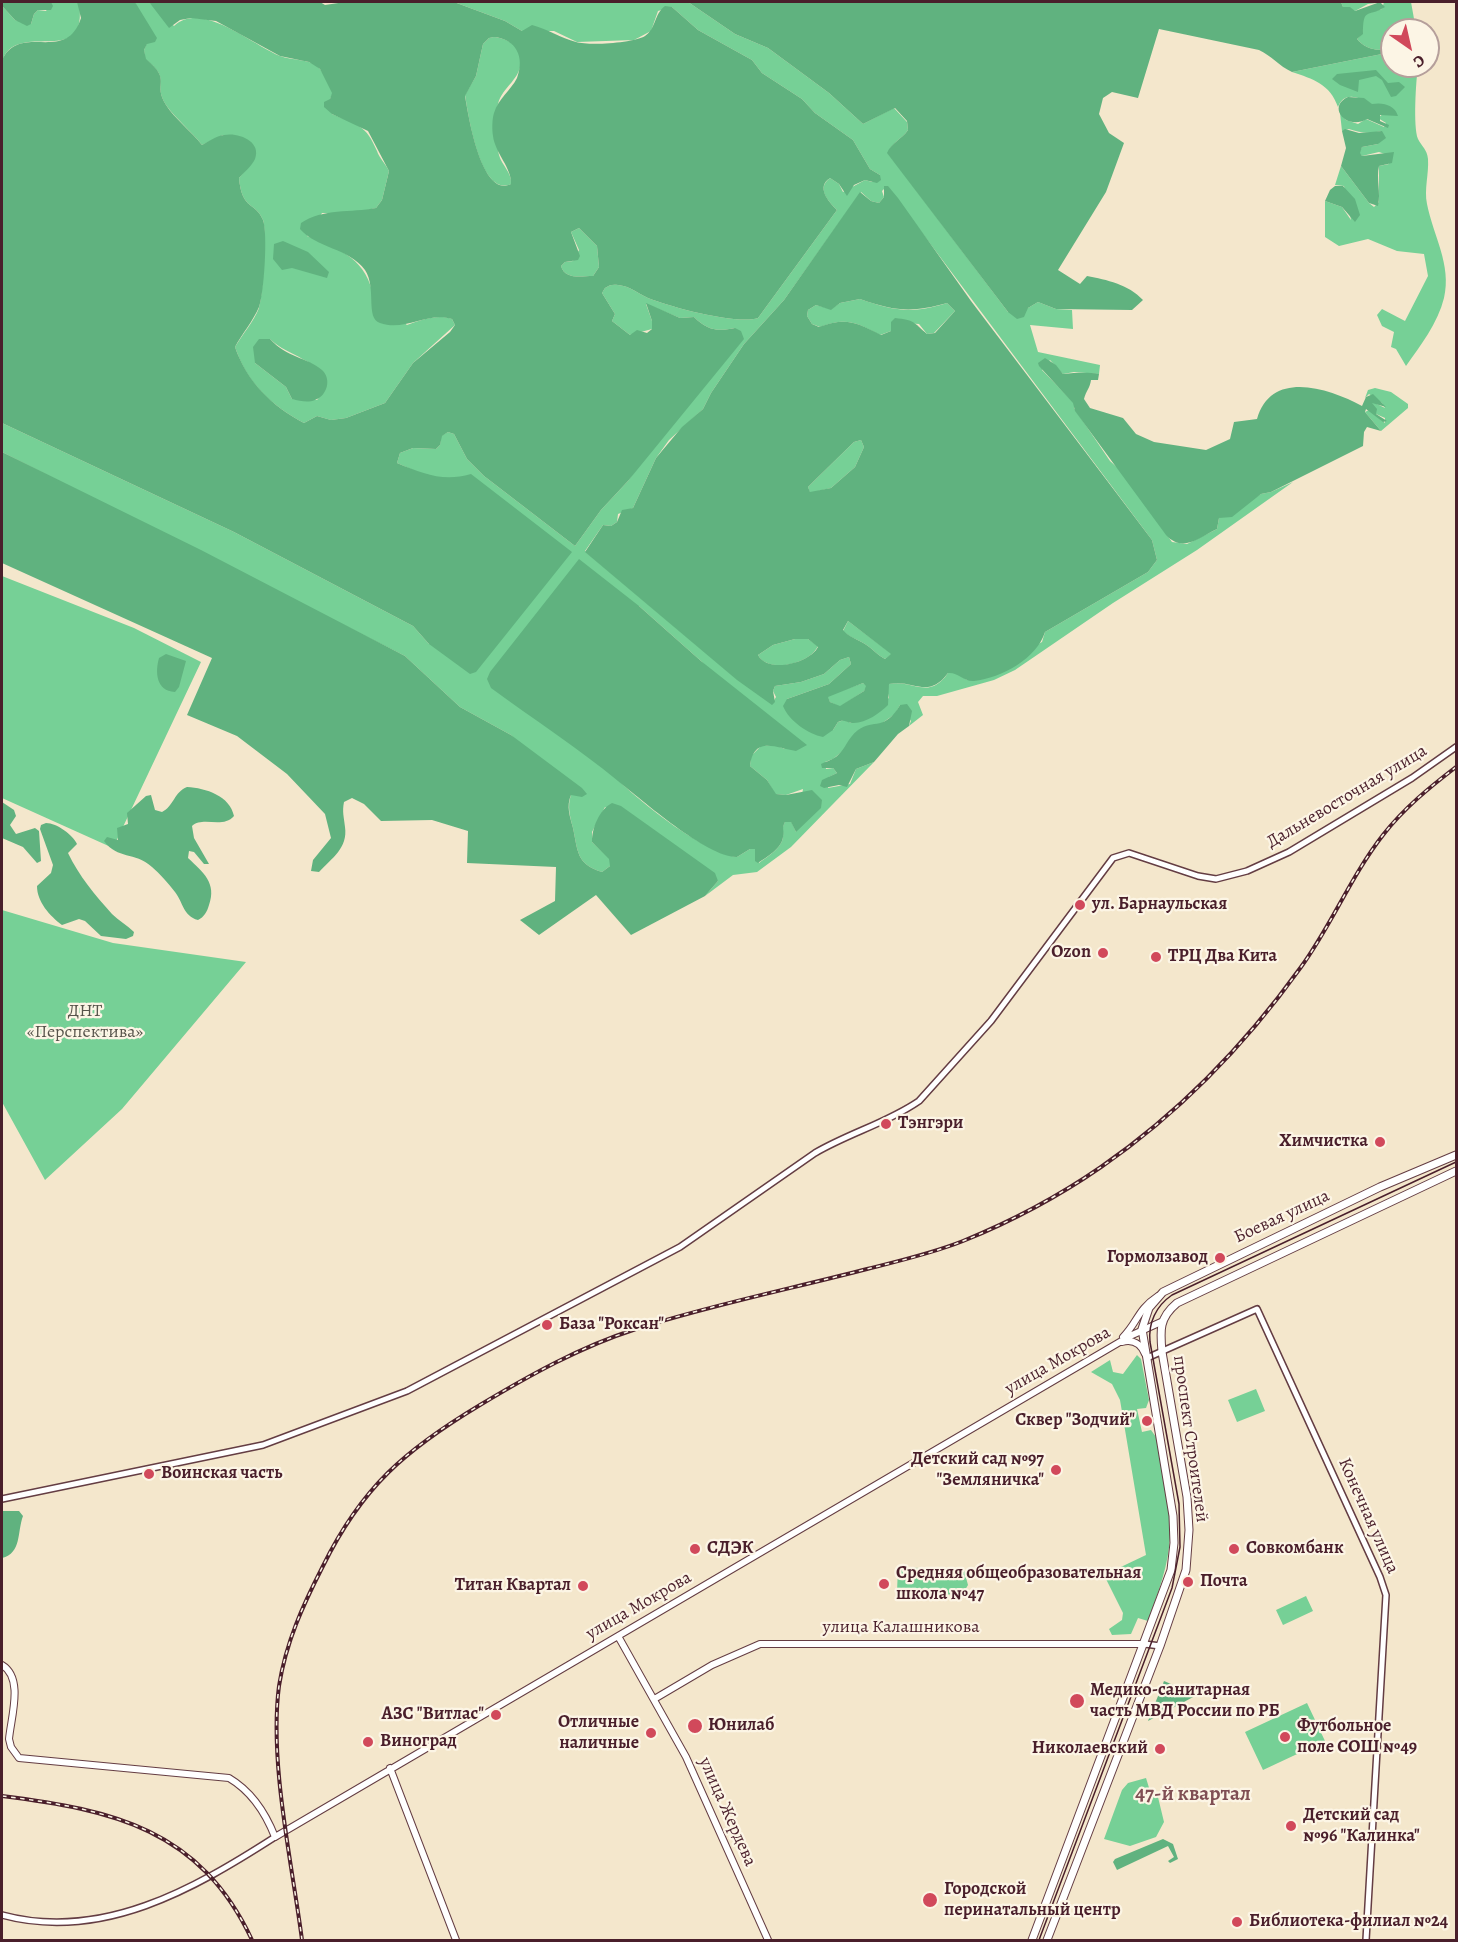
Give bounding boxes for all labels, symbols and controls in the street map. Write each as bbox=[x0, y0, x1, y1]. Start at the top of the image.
north arrow bbox=[1380, 18, 1440, 78]
text: С bbox=[1409, 49, 1429, 73]
street label: Дальневосточная улица bbox=[1263, 740, 1431, 854]
place label: ул. Барнаульская bbox=[1092, 894, 1227, 916]
marker: ул. Барнаульская bbox=[1073, 898, 1087, 912]
place label: Ozon bbox=[1051, 942, 1091, 964]
marker: Ozon bbox=[1096, 946, 1110, 960]
place label: ТРЦ Два Кита bbox=[1168, 946, 1277, 968]
marker: ТРЦ Два Кита bbox=[1149, 950, 1163, 964]
park label: ДНТ «Перспектива» bbox=[27, 1001, 143, 1044]
place label: Тэнгэри bbox=[898, 1113, 964, 1135]
marker: Тэнгэри bbox=[879, 1117, 893, 1131]
place label: Химчистка bbox=[1279, 1131, 1368, 1153]
marker: Химчистка bbox=[1373, 1135, 1387, 1149]
street label: Боевая улица bbox=[1231, 1185, 1333, 1249]
place label: Гормолзавод bbox=[1107, 1247, 1208, 1269]
marker: Гормолзавод bbox=[1213, 1251, 1227, 1265]
place label: База "Роксан" bbox=[559, 1314, 664, 1336]
marker: База "Роксан" bbox=[540, 1318, 554, 1332]
street label: улица Мокрова bbox=[1001, 1322, 1115, 1400]
street label: проспект Строителей bbox=[1168, 1354, 1212, 1524]
place label: Сквер "Зодчий" bbox=[1015, 1410, 1135, 1432]
marker: Сквер "Зодчий" bbox=[1140, 1414, 1154, 1428]
place label: Детский сад №97 "Земляничка" bbox=[911, 1449, 1044, 1492]
street label: Конечная улица bbox=[1333, 1455, 1403, 1577]
place label: Воинская часть bbox=[161, 1463, 282, 1485]
marker: Детский сад №97 "Земляничка" bbox=[1049, 1463, 1063, 1477]
marker: Воинская часть bbox=[142, 1467, 156, 1481]
place label: СДЭК bbox=[707, 1538, 753, 1560]
place label: Совкомбанк bbox=[1246, 1538, 1344, 1560]
marker: СДЭК bbox=[688, 1542, 702, 1556]
marker: Совкомбанк bbox=[1227, 1542, 1241, 1556]
place label: Средняя общеобразовательная школа №47 bbox=[896, 1563, 1141, 1606]
street label: улица Мокрова bbox=[582, 1567, 696, 1645]
place label: Почта bbox=[1200, 1571, 1248, 1593]
place label: Титан Квартал bbox=[455, 1575, 571, 1597]
marker: Почта bbox=[1181, 1575, 1195, 1589]
marker: Средняя общеобразовательная школа №47 bbox=[877, 1577, 891, 1591]
marker: Титан Квартал bbox=[576, 1579, 590, 1593]
street label: улица Калашникова bbox=[822, 1617, 980, 1639]
place label: Медико-санитарная часть МВД России по РБ bbox=[1090, 1680, 1280, 1722]
marker: Медико-санитарная часть МВД России по РБ bbox=[1068, 1692, 1086, 1710]
place label: АЗС "Витлас" bbox=[381, 1704, 484, 1726]
marker: АЗС "Витлас" bbox=[489, 1708, 503, 1722]
place label: Отличные наличные bbox=[558, 1712, 639, 1754]
place label: Юнилаб bbox=[708, 1715, 775, 1737]
place label: Футбольное поле СОШ №49 bbox=[1297, 1716, 1417, 1758]
marker: Юнилаб bbox=[686, 1717, 704, 1735]
marker: Отличные наличные bbox=[644, 1726, 658, 1740]
marker: Футбольное поле СОШ №49 bbox=[1278, 1730, 1292, 1744]
place label: Виноград bbox=[380, 1731, 457, 1753]
marker: Виноград bbox=[361, 1735, 375, 1749]
place label: Николаевский bbox=[1032, 1738, 1148, 1760]
marker: Николаевский bbox=[1153, 1742, 1167, 1756]
street label: улица Жердева bbox=[693, 1754, 761, 1870]
district label: 47-й квартал bbox=[1135, 1782, 1251, 1808]
place label: Детский сад №96 "Калинка" bbox=[1303, 1805, 1420, 1848]
marker: Детский сад №96 "Калинка" bbox=[1284, 1819, 1298, 1833]
place label: Городской перинатальный центр bbox=[944, 1879, 1121, 1922]
marker: Городской перинатальный центр bbox=[921, 1891, 939, 1909]
place label: Библиотека-филиал №24 bbox=[1249, 1911, 1448, 1933]
marker: Библиотека-филиал №24 bbox=[1230, 1915, 1244, 1929]

